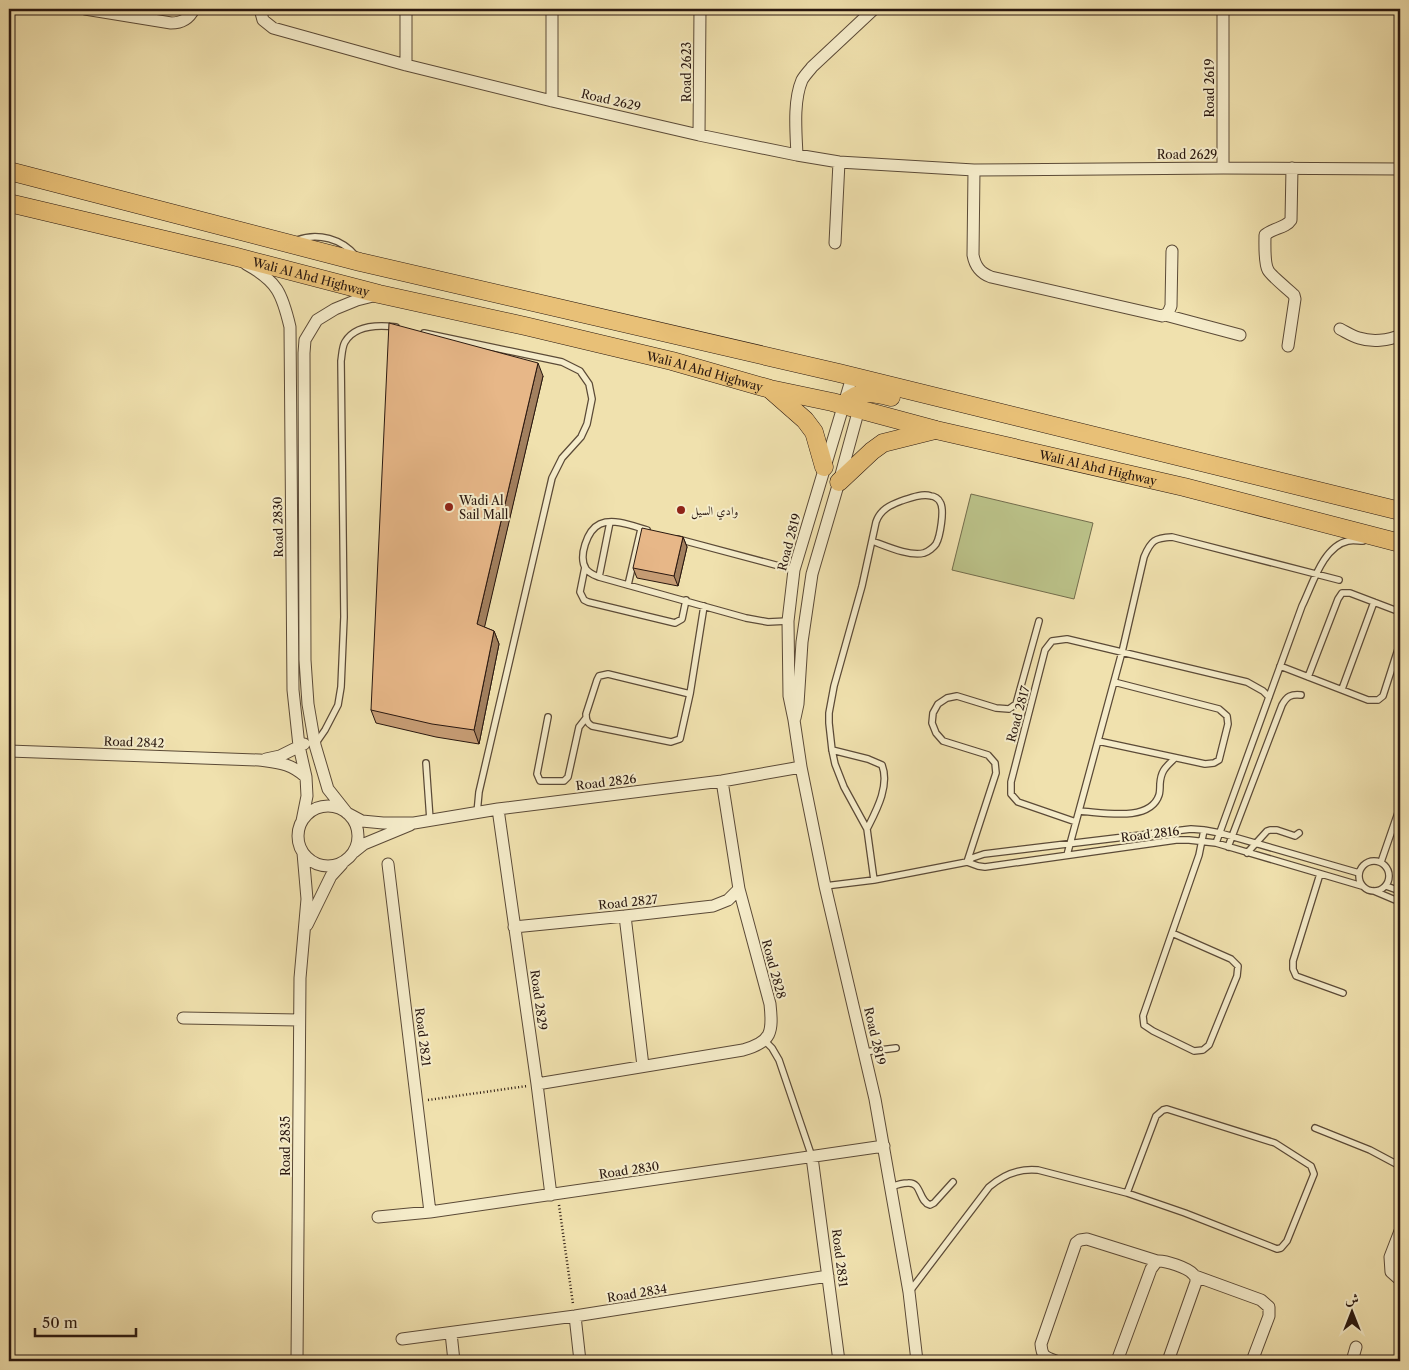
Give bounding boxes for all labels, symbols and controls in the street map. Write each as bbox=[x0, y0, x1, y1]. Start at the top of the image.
street label: Road 2623 bbox=[679, 42, 694, 102]
street label: Road 2619 bbox=[1202, 59, 1217, 117]
street label: Road 2629 bbox=[580, 86, 642, 114]
street label: Road 2629 bbox=[1157, 147, 1217, 162]
street label: Wali Al Ahd Highway bbox=[250, 254, 372, 299]
street label: Wali Al Ahd Highway bbox=[644, 347, 765, 394]
street label: Wali Al Ahd Highway bbox=[1037, 446, 1159, 488]
place label: Wadi Al Sail Mall bbox=[458, 493, 509, 522]
street label: Road 2830 bbox=[270, 496, 286, 558]
marker: Wadi Al Sail Mall bbox=[443, 501, 455, 513]
place label: وادي السيل bbox=[691, 503, 739, 521]
marker: وادي السيل bbox=[675, 504, 687, 516]
street label: Road 2819 bbox=[774, 512, 804, 572]
street label: Road 2817 bbox=[1003, 684, 1033, 744]
street label: Road 2842 bbox=[103, 733, 165, 751]
street label: Road 2826 bbox=[575, 771, 637, 793]
street label: Road 2816 bbox=[1120, 823, 1180, 845]
street label: Road 2827 bbox=[598, 891, 659, 913]
street label: Road 2828 bbox=[759, 938, 789, 1000]
street label: Road 2829 bbox=[527, 969, 551, 1031]
street label: Road 2819 bbox=[861, 1006, 889, 1066]
street label: Road 2821 bbox=[412, 1007, 434, 1067]
street label: Road 2835 bbox=[278, 1116, 293, 1176]
street label: Road 2830 bbox=[598, 1158, 660, 1182]
street label: Road 2831 bbox=[829, 1228, 851, 1288]
street label: Road 2834 bbox=[606, 1281, 668, 1305]
north arrow bbox=[1326, 1288, 1376, 1338]
text: ش bbox=[1345, 1290, 1359, 1308]
scale bar bbox=[35, 1305, 136, 1337]
text: 50 m bbox=[42, 1313, 78, 1332]

